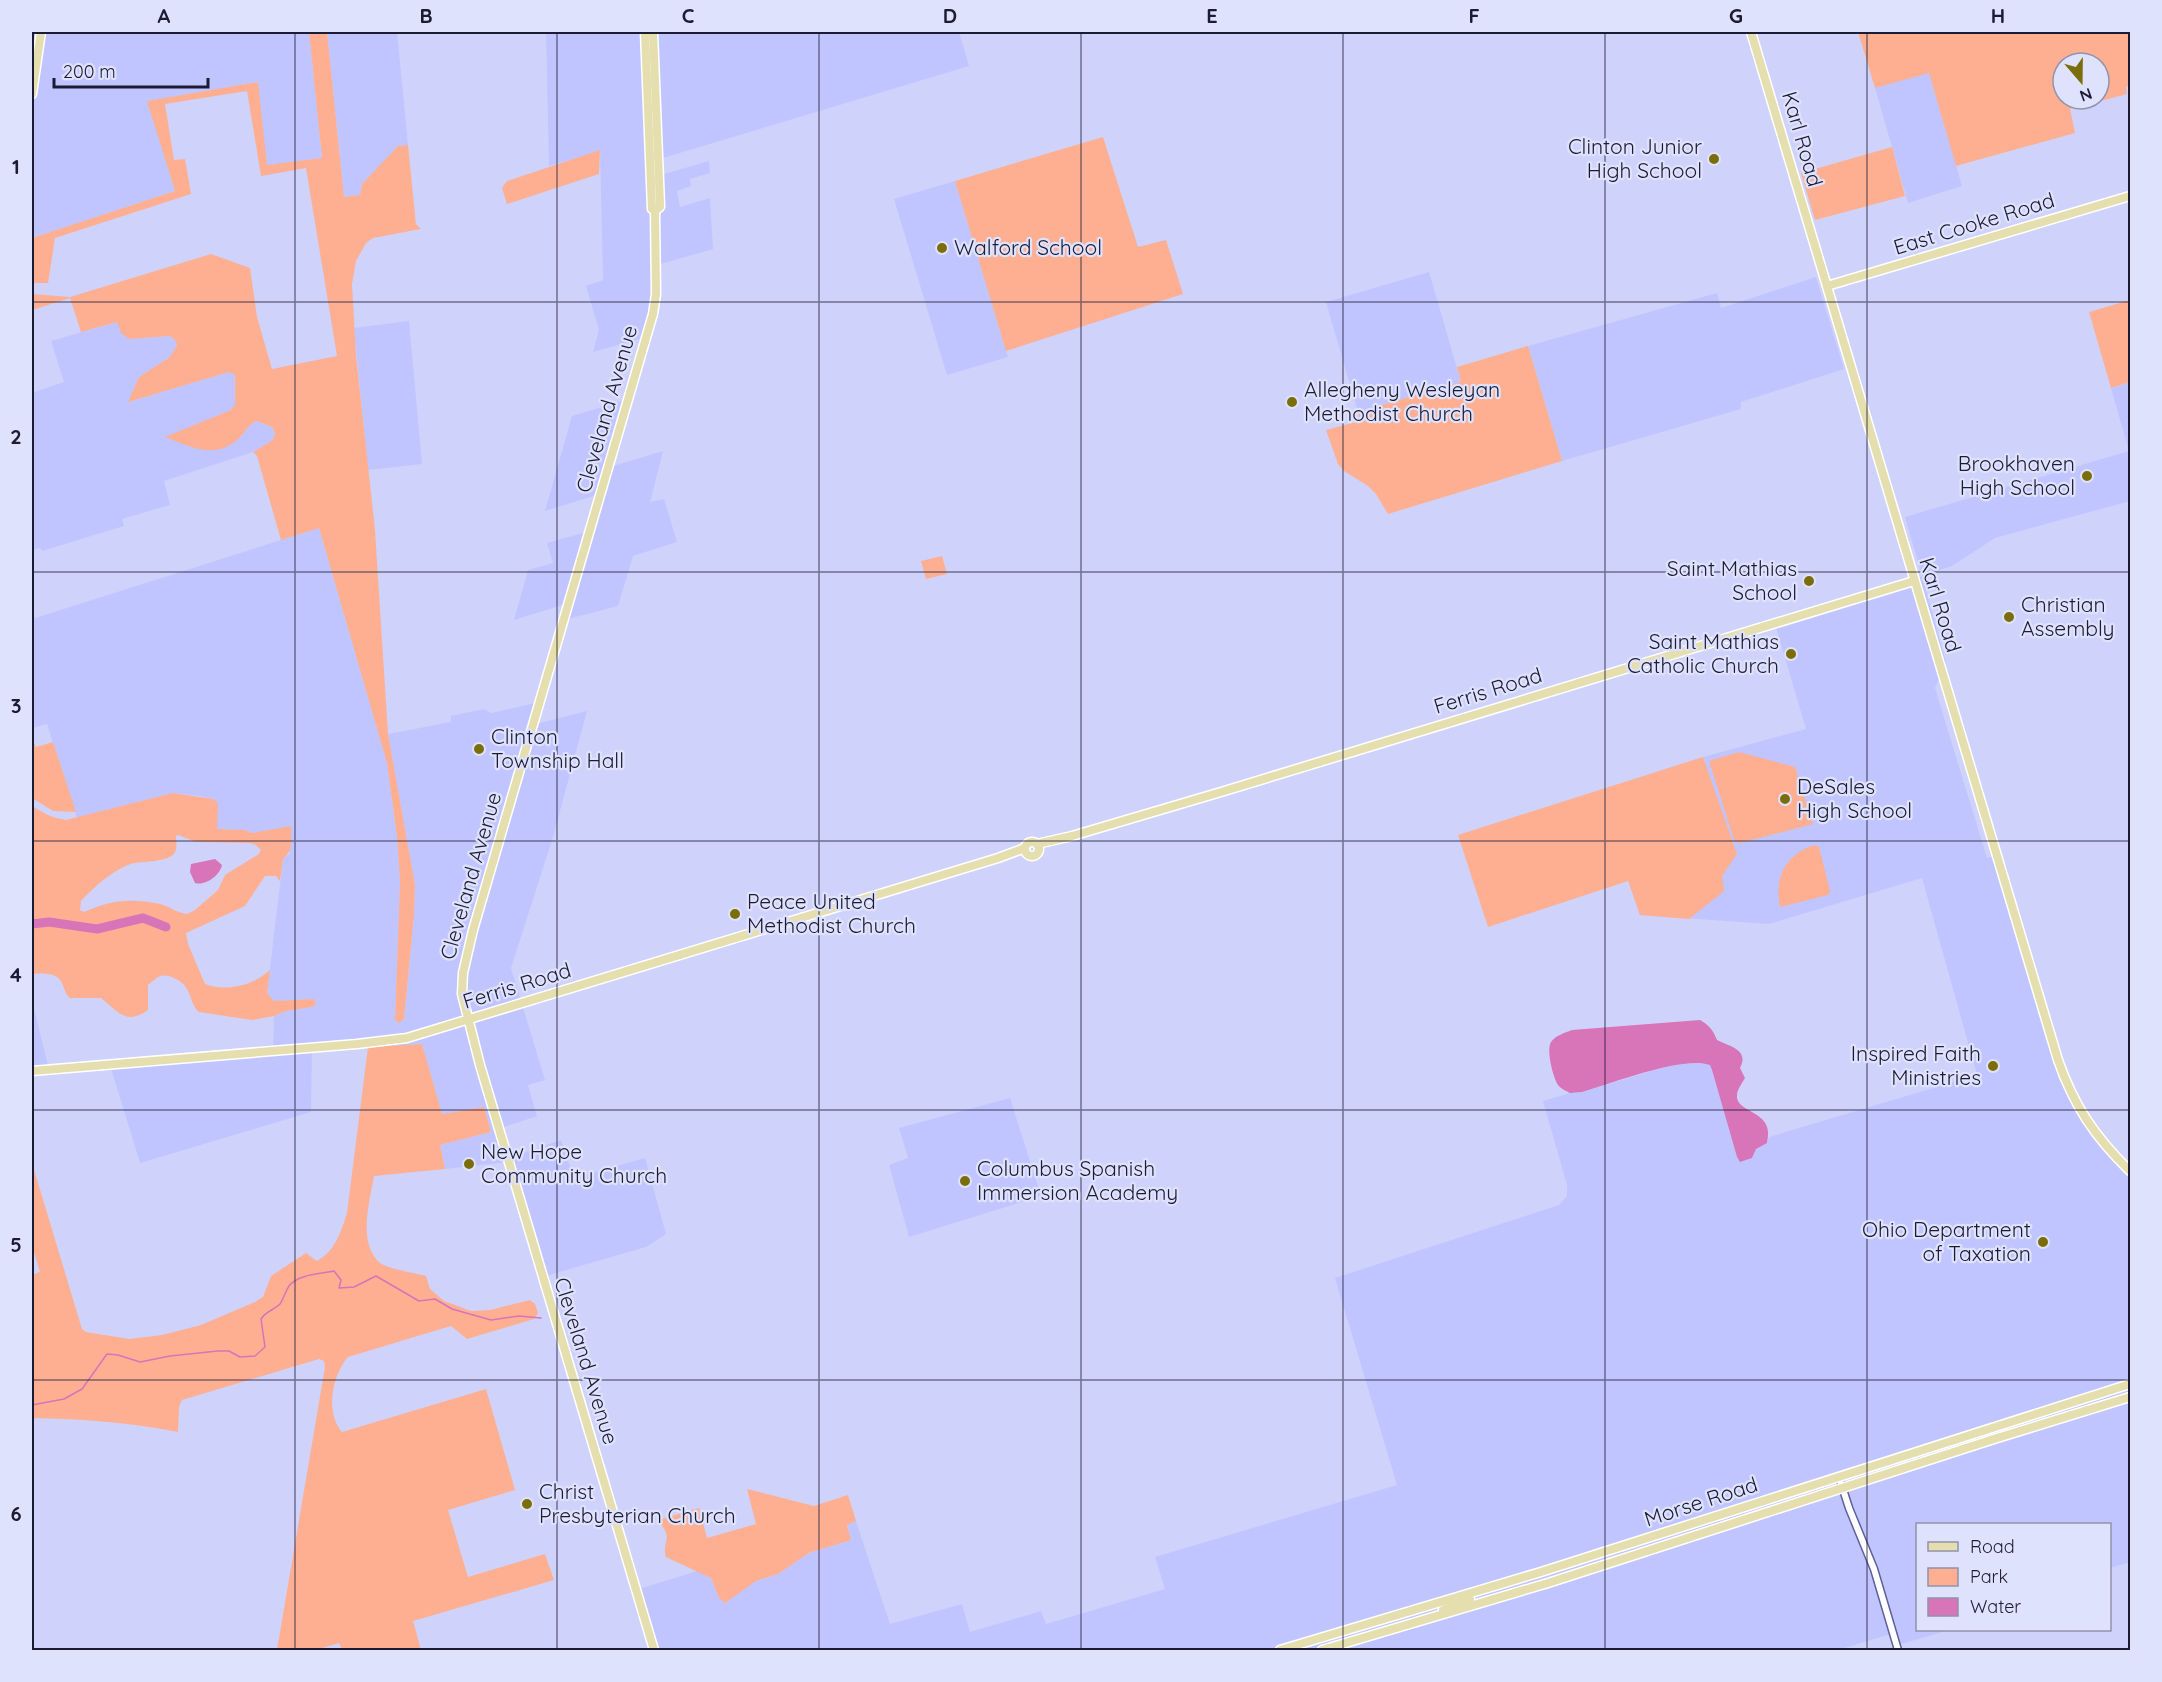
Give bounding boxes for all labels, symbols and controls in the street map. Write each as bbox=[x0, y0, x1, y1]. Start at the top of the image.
text: A bbox=[158, 3, 171, 28]
text: B bbox=[419, 3, 433, 28]
text: C bbox=[682, 3, 695, 28]
text: D bbox=[943, 3, 957, 28]
text: E bbox=[1206, 3, 1218, 28]
text: F bbox=[1468, 3, 1480, 28]
text: G bbox=[1729, 3, 1743, 28]
text: H bbox=[1991, 3, 2005, 28]
scale bar bbox=[54, 51, 208, 89]
north arrow bbox=[2051, 51, 2111, 111]
text: 200 m bbox=[63, 60, 116, 83]
text: N bbox=[2077, 84, 2095, 107]
street label: Karl Road bbox=[1777, 88, 1829, 189]
place label: Clinton Junior High School bbox=[1568, 133, 1702, 183]
marker: Clinton Junior High School bbox=[1707, 152, 1721, 166]
text: 1 bbox=[12, 154, 20, 179]
street label: East Cooke Road bbox=[1890, 186, 2057, 260]
place label: Walford School bbox=[954, 234, 1102, 260]
marker: Walford School bbox=[935, 241, 949, 255]
street label: Cleveland Avenue bbox=[570, 322, 642, 495]
place label: Allegheny Wesleyan Methodist Church bbox=[1304, 376, 1500, 426]
marker: Allegheny Wesleyan Methodist Church bbox=[1285, 395, 1299, 409]
text: 2 bbox=[10, 424, 22, 449]
place label: Brookhaven High School bbox=[1958, 450, 2075, 500]
marker: Brookhaven High School bbox=[2080, 469, 2094, 483]
street label: Karl Road bbox=[1914, 554, 1968, 655]
place label: Saint Mathias School bbox=[1667, 555, 1797, 605]
marker: Saint Mathias School bbox=[1802, 574, 1816, 588]
place label: Christian Assembly bbox=[2021, 591, 2114, 641]
marker: Christian Assembly bbox=[2002, 610, 2016, 624]
place label: Saint Mathias Catholic Church bbox=[1627, 628, 1779, 678]
marker: Saint Mathias Catholic Church bbox=[1784, 647, 1798, 661]
street label: Ferris Road bbox=[1430, 661, 1545, 719]
text: 3 bbox=[11, 693, 21, 718]
place label: Clinton Township Hall bbox=[491, 723, 624, 773]
marker: Clinton Township Hall bbox=[472, 742, 486, 756]
place label: DeSales High School bbox=[1797, 773, 1912, 823]
street label: Cleveland Avenue bbox=[434, 789, 506, 962]
marker: DeSales High School bbox=[1778, 792, 1792, 806]
place label: Peace United Methodist Church bbox=[747, 888, 916, 938]
marker: Peace United Methodist Church bbox=[728, 907, 742, 921]
street label: Ferris Road bbox=[459, 956, 574, 1014]
text: 4 bbox=[10, 962, 22, 987]
place label: Inspired Faith Ministries bbox=[1851, 1040, 1981, 1090]
marker: Inspired Faith Ministries bbox=[1986, 1059, 2000, 1073]
place label: New Hope Community Church bbox=[481, 1138, 667, 1188]
place label: Columbus Spanish Immersion Academy bbox=[977, 1155, 1178, 1205]
marker: New Hope Community Church bbox=[462, 1157, 476, 1171]
marker: Columbus Spanish Immersion Academy bbox=[958, 1174, 972, 1188]
place label: Ohio Department of Taxation bbox=[1862, 1216, 2031, 1266]
text: 5 bbox=[10, 1232, 22, 1257]
marker: Ohio Department of Taxation bbox=[2036, 1235, 2050, 1249]
street label: Cleveland Avenue bbox=[549, 1274, 625, 1447]
street label: Morse Road bbox=[1641, 1471, 1761, 1532]
place label: Christ Presbyterian Church bbox=[539, 1478, 736, 1528]
marker: Christ Presbyterian Church bbox=[520, 1497, 534, 1511]
text: 6 bbox=[10, 1501, 22, 1526]
legend bbox=[1916, 1523, 2111, 1631]
text: Road bbox=[1970, 1535, 2015, 1558]
text: Park bbox=[1970, 1565, 2008, 1588]
text: Water bbox=[1970, 1595, 2021, 1618]

